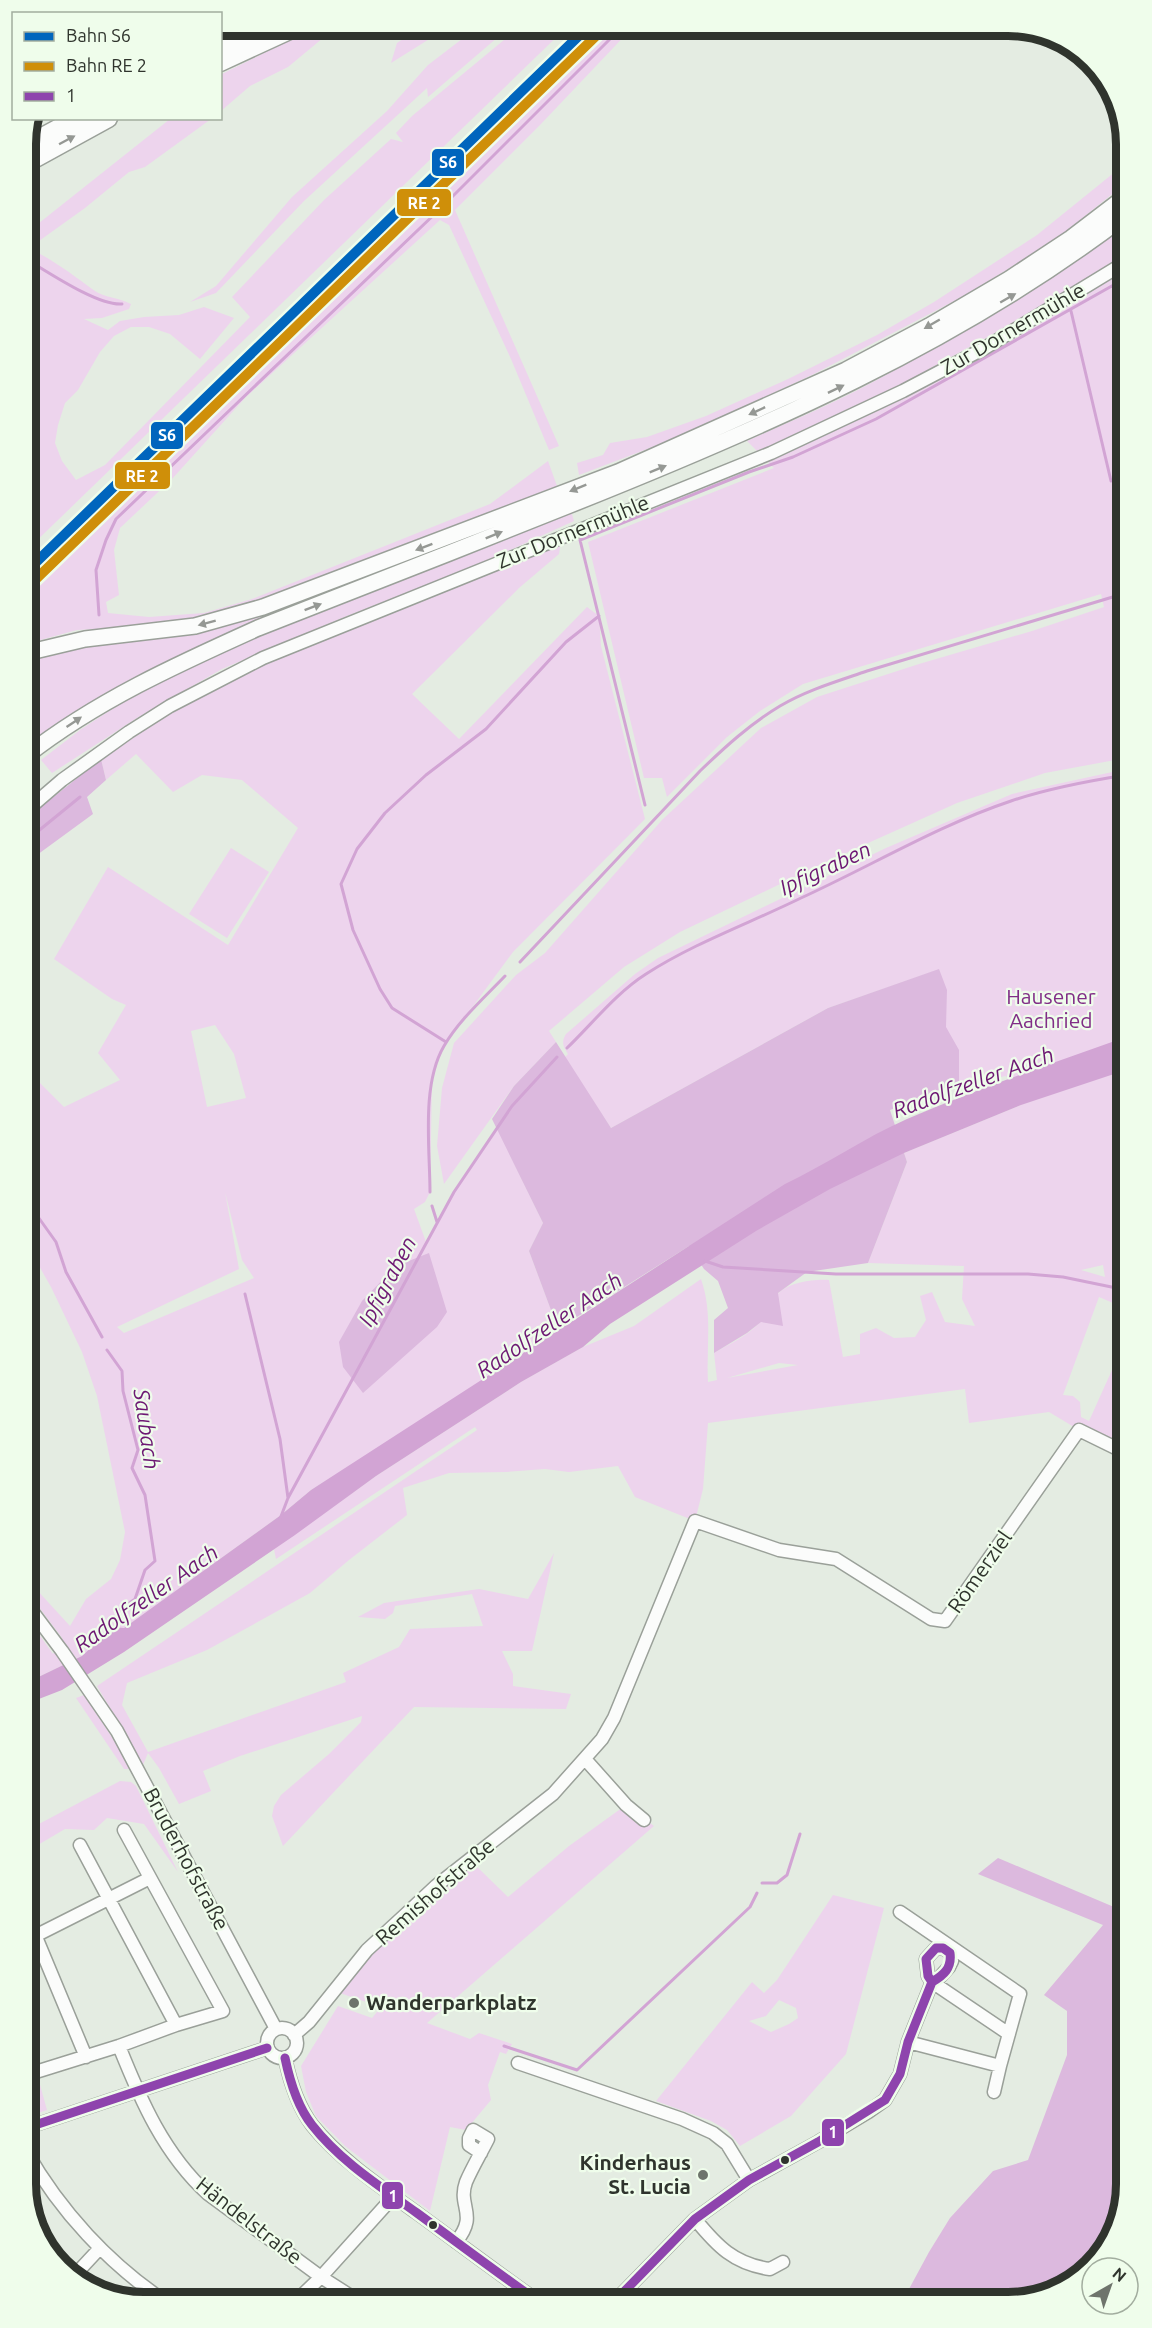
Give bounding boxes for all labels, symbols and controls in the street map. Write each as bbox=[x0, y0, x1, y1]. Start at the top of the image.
legend bbox=[12, 12, 222, 120]
text: Bahn S6 bbox=[66, 25, 131, 45]
text: Bahn RE 2 bbox=[66, 55, 147, 75]
text: 1 bbox=[66, 85, 76, 105]
one-way arrow bbox=[59, 135, 76, 145]
line badge: S6 bbox=[431, 148, 465, 177]
text: S6 bbox=[439, 153, 457, 171]
line badge: RE 2 bbox=[396, 188, 452, 217]
text: RE 2 bbox=[408, 194, 440, 212]
street label: Zur Dornermühle bbox=[936, 277, 1089, 379]
one-way arrow bbox=[1000, 292, 1016, 303]
one-way arrow bbox=[924, 319, 940, 330]
one-way arrow bbox=[827, 385, 845, 395]
one-way arrow bbox=[749, 407, 766, 416]
line badge: S6 bbox=[150, 421, 184, 450]
text: S6 bbox=[158, 426, 176, 444]
line badge: RE 2 bbox=[114, 461, 171, 490]
one-way arrow bbox=[650, 464, 668, 474]
text: RE 2 bbox=[126, 467, 158, 485]
one-way arrow bbox=[569, 484, 587, 493]
street label: Zur Dornermühle bbox=[493, 490, 652, 573]
one-way arrow bbox=[485, 530, 503, 540]
one-way arrow bbox=[414, 543, 432, 553]
one-way arrow bbox=[304, 602, 322, 612]
one-way arrow bbox=[198, 618, 216, 628]
one-way arrow bbox=[66, 717, 82, 728]
water label: Ipfigraben bbox=[775, 836, 875, 900]
park label: Hausener Aachried bbox=[1006, 984, 1096, 1032]
water label: Radolfzeller Aach bbox=[889, 1041, 1057, 1123]
water label: Ipfigraben bbox=[353, 1232, 421, 1330]
water label: Radolfzeller Aach bbox=[471, 1267, 627, 1383]
water label: Saubach bbox=[129, 1386, 166, 1471]
street label: Römerziel bbox=[942, 1526, 1016, 1617]
water label: Radolfzeller Aach bbox=[69, 1539, 223, 1657]
street label: Bruderhofstraße bbox=[139, 1783, 235, 1934]
street label: Remishofstraße bbox=[370, 1833, 499, 1949]
place label: Wanderparkplatz bbox=[366, 1990, 537, 2014]
marker: Wanderparkplatz bbox=[347, 1996, 361, 2010]
line badge: 1 bbox=[821, 2118, 845, 2147]
text: 1 bbox=[828, 2123, 838, 2141]
place label: Kinderhaus St. Lucia bbox=[579, 2150, 691, 2198]
unlabelled marker bbox=[779, 2154, 791, 2166]
marker: Kinderhaus St. Lucia bbox=[696, 2168, 710, 2182]
street label: Händelstraße bbox=[192, 2172, 307, 2269]
line badge: 1 bbox=[381, 2181, 404, 2210]
text: 1 bbox=[388, 2187, 398, 2205]
unlabelled marker bbox=[427, 2219, 439, 2231]
north arrow bbox=[1080, 2256, 1140, 2316]
text: N bbox=[1109, 2264, 1130, 2285]

